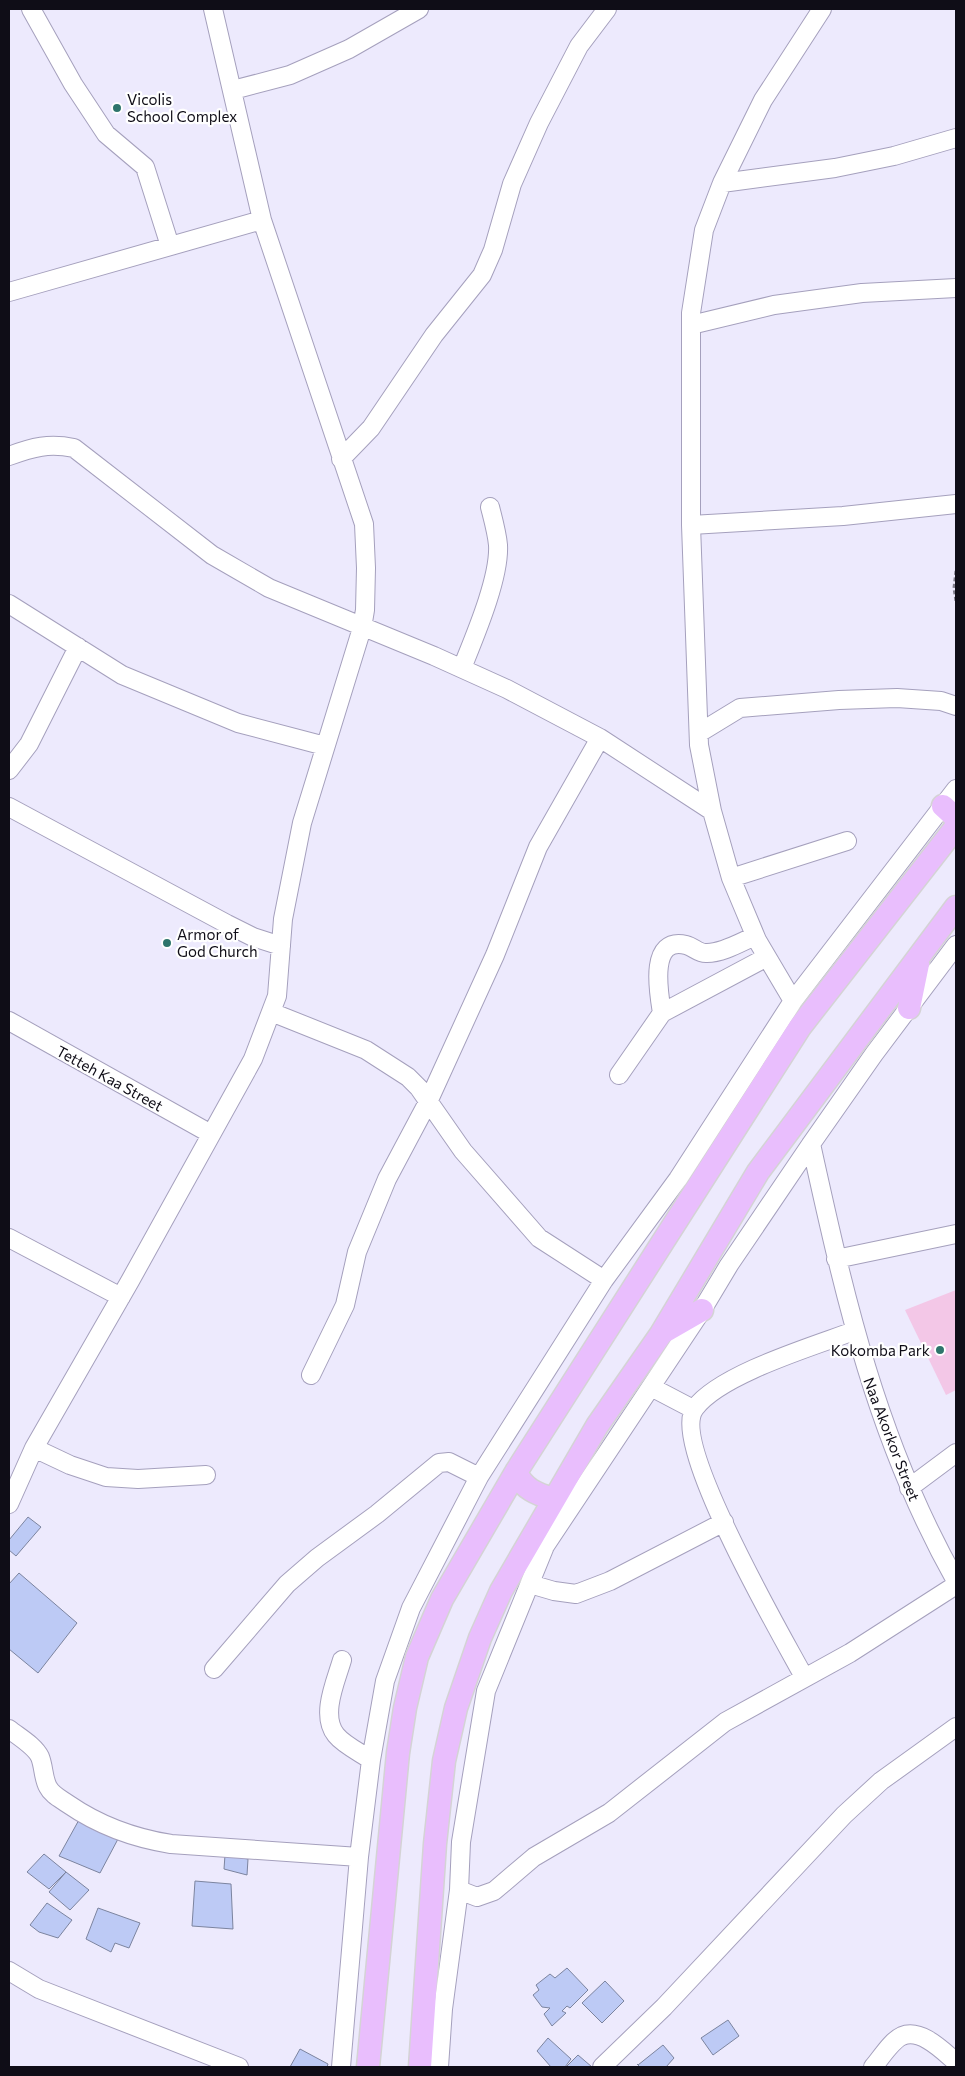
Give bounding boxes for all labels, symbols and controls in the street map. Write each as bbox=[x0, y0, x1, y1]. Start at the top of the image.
place label: Vicolis School Complex bbox=[127, 90, 237, 125]
marker: Vicolis School Complex bbox=[111, 102, 123, 114]
place label: Armor of God Church bbox=[177, 925, 258, 960]
marker: Armor of God Church bbox=[161, 937, 173, 949]
street label: Tetteh Kaa Street bbox=[54, 1041, 166, 1115]
place label: Kokomba Park bbox=[831, 1341, 930, 1359]
marker: Kokomba Park bbox=[934, 1344, 946, 1356]
street label: Naa Akorkor Street bbox=[860, 1375, 924, 1503]

